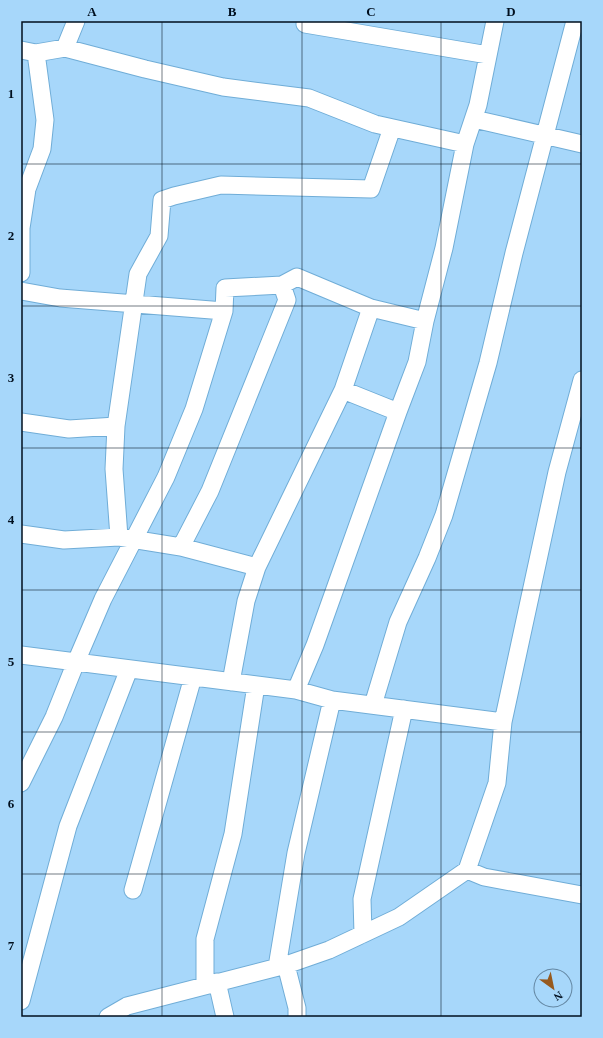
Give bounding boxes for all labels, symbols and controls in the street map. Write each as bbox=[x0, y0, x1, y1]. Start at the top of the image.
text: A bbox=[87, 4, 97, 19]
text: B bbox=[228, 4, 237, 19]
text: C bbox=[366, 4, 376, 19]
text: D bbox=[506, 4, 516, 19]
text: 1 bbox=[8, 86, 14, 101]
text: 2 bbox=[8, 228, 14, 243]
text: 3 bbox=[8, 370, 15, 385]
text: 4 bbox=[8, 512, 15, 527]
text: 5 bbox=[8, 654, 15, 669]
text: 6 bbox=[8, 796, 15, 811]
text: 7 bbox=[8, 938, 15, 953]
north arrow bbox=[533, 968, 573, 1008]
text: N bbox=[552, 989, 565, 1004]

